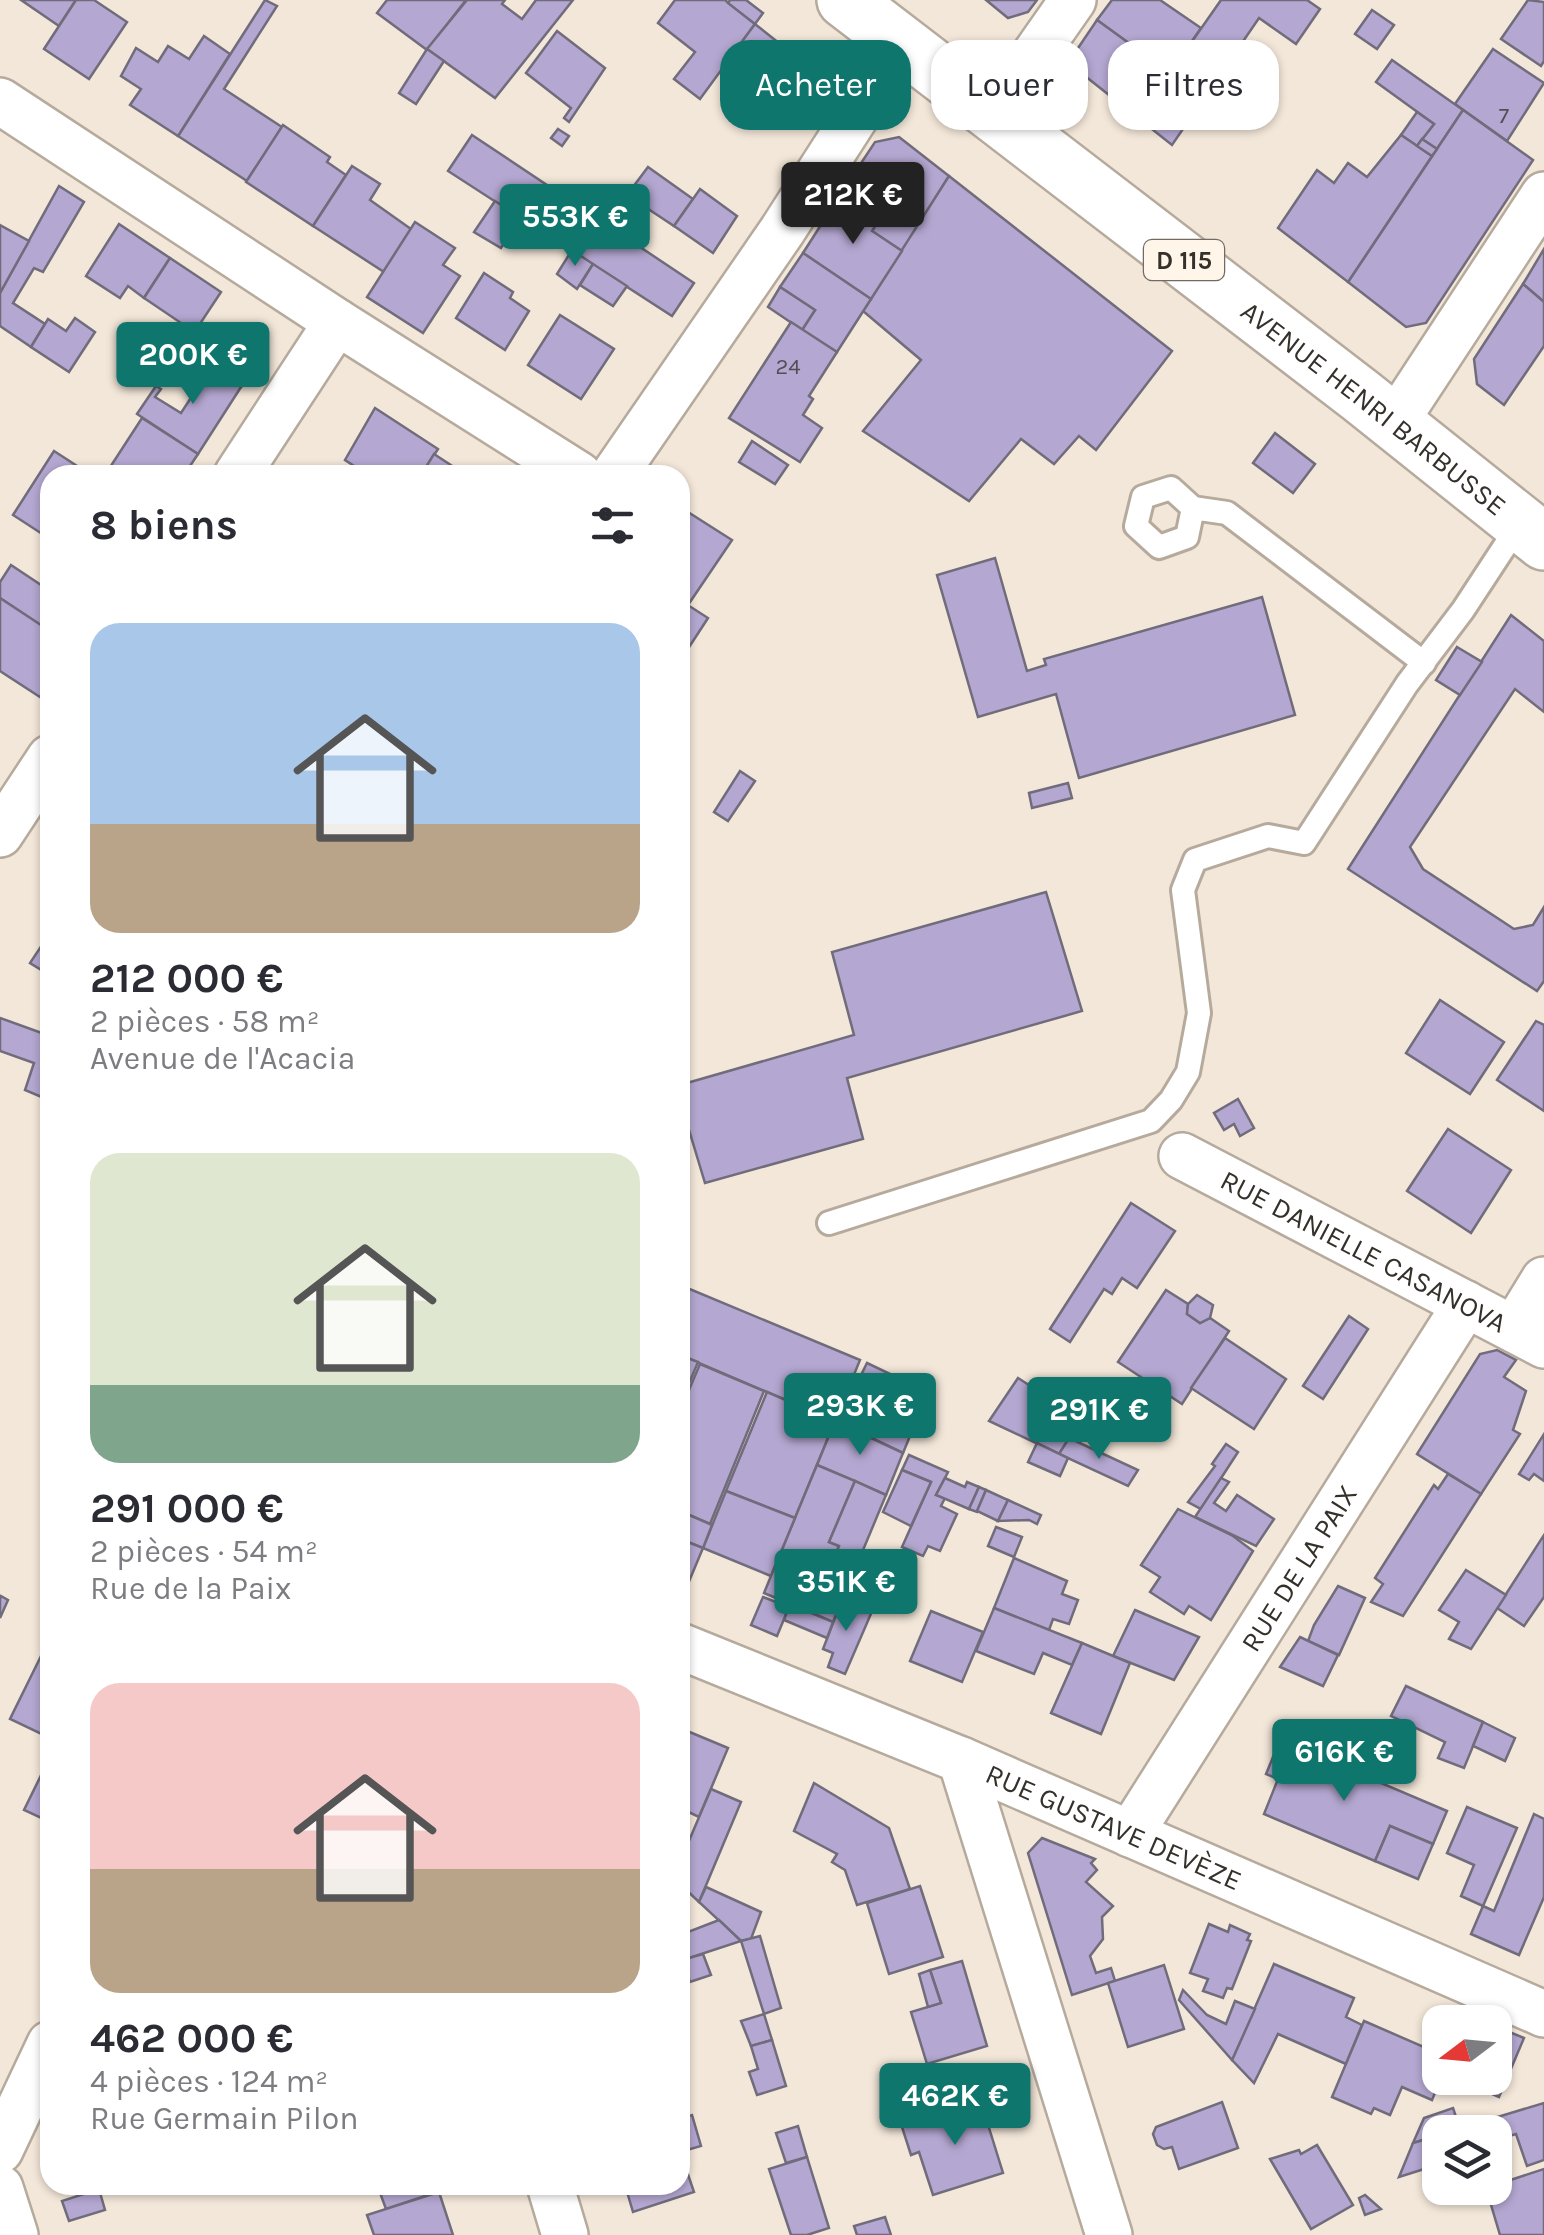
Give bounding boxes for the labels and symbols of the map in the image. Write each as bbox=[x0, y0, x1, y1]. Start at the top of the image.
house number: 7 bbox=[1499, 103, 1509, 129]
pin: 212K € bbox=[772, 162, 934, 247]
pin: 553K € bbox=[494, 184, 656, 269]
road number: D 115 bbox=[1144, 240, 1224, 280]
street label: AVENUE HENRI BARBUSSE bbox=[1235, 294, 1513, 522]
pin: 200K € bbox=[112, 322, 274, 407]
house number: 24 bbox=[775, 354, 801, 380]
street label: RUE DANIELLE CASANOVA bbox=[1215, 1163, 1512, 1339]
pin: 293K € bbox=[779, 1373, 941, 1458]
pin: 291K € bbox=[1018, 1377, 1180, 1462]
street label: RUE DE LA PAIX bbox=[1234, 1479, 1364, 1657]
pin: 351K € bbox=[765, 1549, 927, 1634]
pin: 616K € bbox=[1263, 1719, 1425, 1804]
street label: RUE GUSTAVE DEVÈZE bbox=[981, 1756, 1247, 1897]
north arrow bbox=[1422, 2005, 1512, 2095]
pin: 462K € bbox=[874, 2063, 1036, 2148]

